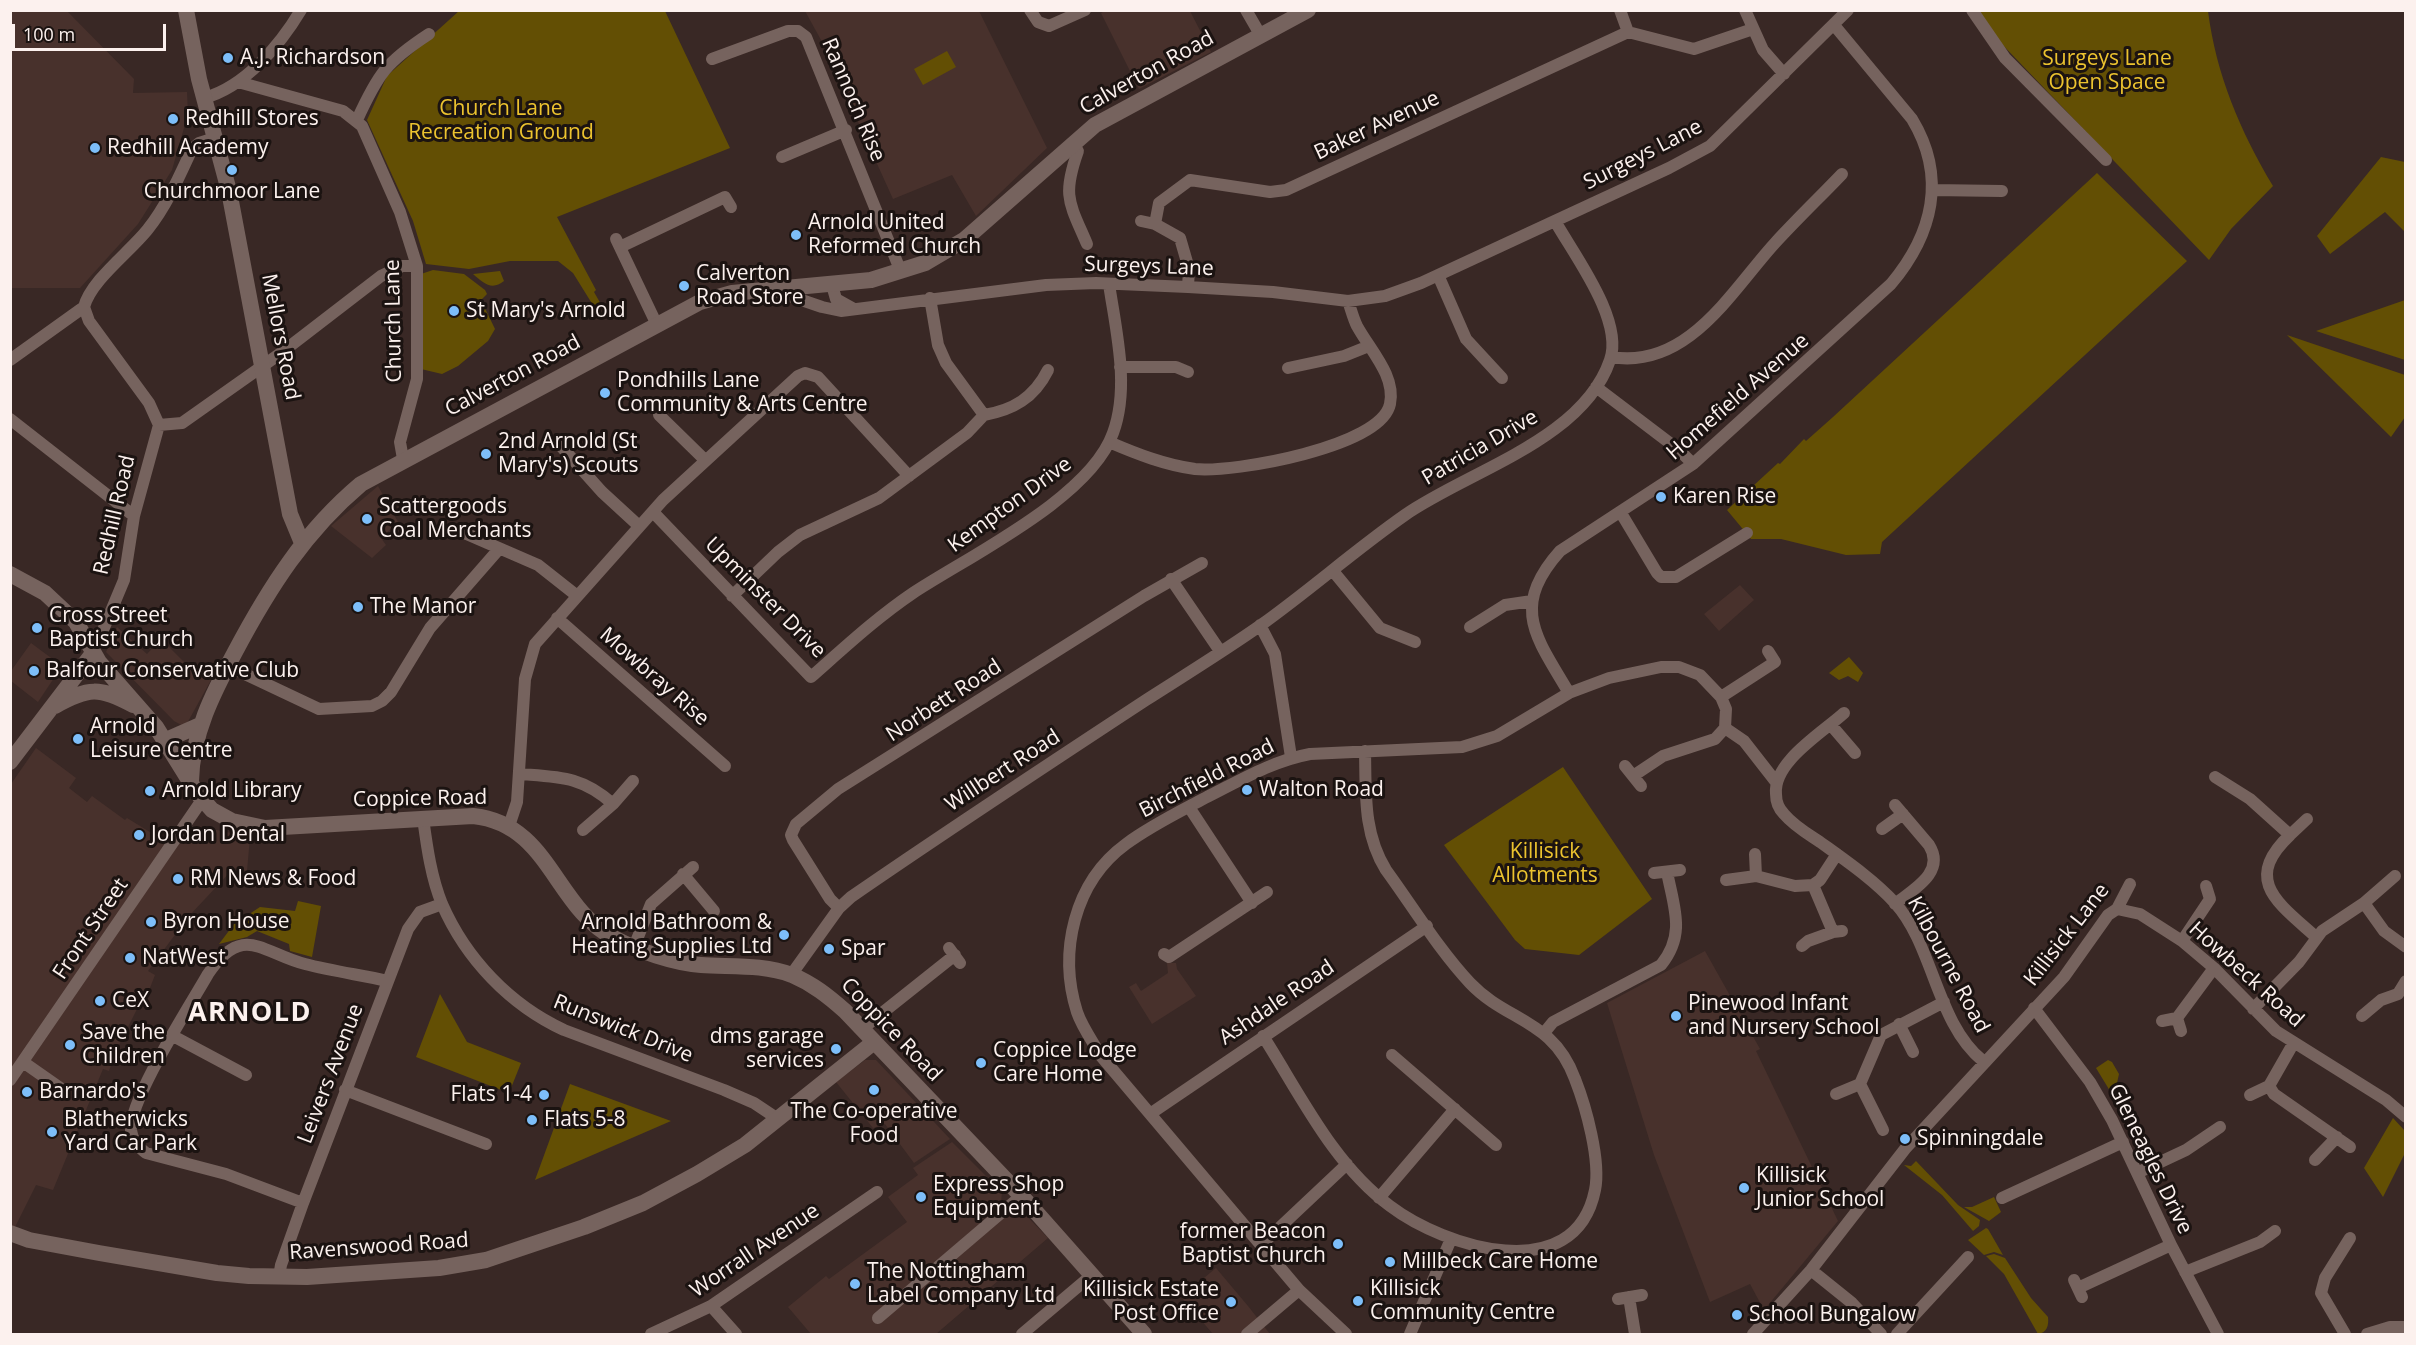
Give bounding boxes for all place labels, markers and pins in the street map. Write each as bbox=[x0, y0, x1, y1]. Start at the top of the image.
place label: A.J. Richardson bbox=[240, 45, 385, 71]
marker: A.J. Richardson bbox=[221, 51, 235, 65]
place label: Redhill Stores bbox=[185, 106, 319, 132]
marker: Redhill Stores bbox=[166, 112, 180, 126]
place label: Redhill Academy bbox=[107, 135, 268, 161]
marker: Redhill Academy bbox=[88, 141, 102, 155]
marker: Churchmoor Lane bbox=[225, 163, 239, 177]
place label: Churchmoor Lane bbox=[144, 179, 320, 205]
place label: Arnold United Reformed Church bbox=[808, 210, 981, 260]
marker: Arnold United Reformed Church bbox=[789, 228, 803, 242]
place label: Calverton Road Store bbox=[696, 261, 804, 311]
marker: Calverton Road Store bbox=[677, 279, 691, 293]
place label: St Mary's Arnold bbox=[466, 298, 626, 324]
marker: St Mary's Arnold bbox=[447, 304, 461, 318]
place label: Pondhills Lane Community & Arts Centre bbox=[617, 368, 868, 418]
marker: Pondhills Lane Community & Arts Centre bbox=[598, 386, 612, 400]
place label: 2nd Arnold (St Mary's) Scouts bbox=[498, 429, 638, 479]
marker: 2nd Arnold (St Mary's) Scouts bbox=[479, 447, 493, 461]
place label: Karen Rise bbox=[1673, 484, 1776, 510]
marker: Karen Rise bbox=[1654, 490, 1668, 504]
place label: Scattergoods Coal Merchants bbox=[379, 494, 532, 544]
marker: Scattergoods Coal Merchants bbox=[360, 512, 374, 526]
place label: The Manor bbox=[370, 594, 476, 620]
marker: The Manor bbox=[351, 600, 365, 614]
place label: Cross Street Baptist Church bbox=[49, 603, 193, 653]
marker: Cross Street Baptist Church bbox=[30, 621, 44, 635]
place label: Balfour Conservative Club bbox=[46, 658, 299, 684]
marker: Balfour Conservative Club bbox=[27, 664, 41, 678]
place label: Arnold Leisure Centre bbox=[90, 714, 233, 764]
marker: Arnold Leisure Centre bbox=[71, 732, 85, 746]
place label: Walton Road bbox=[1259, 777, 1384, 803]
place label: Arnold Library bbox=[162, 778, 301, 804]
marker: Walton Road bbox=[1240, 783, 1254, 797]
marker: Arnold Library bbox=[143, 784, 157, 798]
place label: Jordan Dental bbox=[151, 822, 285, 848]
marker: Jordan Dental bbox=[132, 828, 146, 842]
place label: RM News & Food bbox=[190, 866, 356, 892]
marker: RM News & Food bbox=[171, 872, 185, 886]
place label: Byron House bbox=[163, 909, 289, 935]
place label: Arnold Bathroom & Heating Supplies Ltd bbox=[571, 910, 772, 960]
marker: Byron House bbox=[144, 915, 158, 929]
marker: Arnold Bathroom & Heating Supplies Ltd bbox=[777, 928, 791, 942]
place label: Spar bbox=[841, 936, 886, 962]
marker: Spar bbox=[822, 942, 836, 956]
place label: NatWest bbox=[142, 945, 226, 971]
marker: NatWest bbox=[123, 951, 137, 965]
place label: CeX bbox=[112, 988, 149, 1014]
place label: Pinewood Infant and Nursery School bbox=[1688, 991, 1880, 1041]
marker: CeX bbox=[93, 994, 107, 1008]
marker: Pinewood Infant and Nursery School bbox=[1669, 1009, 1683, 1023]
place label: Save the Children bbox=[82, 1020, 165, 1070]
place label: dms garage services bbox=[710, 1024, 824, 1074]
marker: Save the Children bbox=[63, 1038, 77, 1052]
place label: Coppice Lodge Care Home bbox=[993, 1038, 1137, 1088]
marker: dms garage services bbox=[829, 1042, 843, 1056]
marker: Coppice Lodge Care Home bbox=[974, 1056, 988, 1070]
place label: Barnardo's bbox=[39, 1079, 146, 1105]
place label: Flats 1-4 bbox=[450, 1082, 532, 1108]
marker: The Co-operative Food bbox=[867, 1083, 881, 1097]
marker: Barnardo's bbox=[20, 1085, 34, 1099]
marker: Flats 1-4 bbox=[537, 1088, 551, 1102]
place label: The Co-operative Food bbox=[791, 1099, 957, 1149]
place label: Blatherwicks Yard Car Park bbox=[64, 1107, 197, 1157]
place label: Flats 5-8 bbox=[544, 1107, 626, 1133]
marker: Flats 5-8 bbox=[525, 1113, 539, 1127]
marker: Blatherwicks Yard Car Park bbox=[45, 1125, 59, 1139]
place label: Spinningdale bbox=[1917, 1126, 2044, 1152]
marker: Spinningdale bbox=[1898, 1132, 1912, 1146]
place label: Killisick Junior School bbox=[1756, 1163, 1884, 1213]
place label: Express Shop Equipment bbox=[933, 1172, 1064, 1222]
marker: Killisick Junior School bbox=[1737, 1181, 1751, 1195]
marker: Express Shop Equipment bbox=[914, 1190, 928, 1204]
place label: former Beacon Baptist Church bbox=[1180, 1219, 1326, 1269]
marker: former Beacon Baptist Church bbox=[1331, 1237, 1345, 1251]
place label: Millbeck Care Home bbox=[1402, 1249, 1598, 1275]
marker: Millbeck Care Home bbox=[1383, 1255, 1397, 1269]
place label: The Nottingham Label Company Ltd bbox=[867, 1259, 1055, 1309]
place label: Killisick Community Centre bbox=[1370, 1276, 1555, 1326]
marker: The Nottingham Label Company Ltd bbox=[848, 1277, 862, 1291]
place label: Killisick Estate Post Office bbox=[1083, 1277, 1219, 1327]
marker: Killisick Community Centre bbox=[1351, 1294, 1365, 1308]
marker: Killisick Estate Post Office bbox=[1224, 1295, 1238, 1309]
place label: School Bungalow bbox=[1749, 1302, 1916, 1328]
marker: School Bungalow bbox=[1730, 1308, 1744, 1322]

